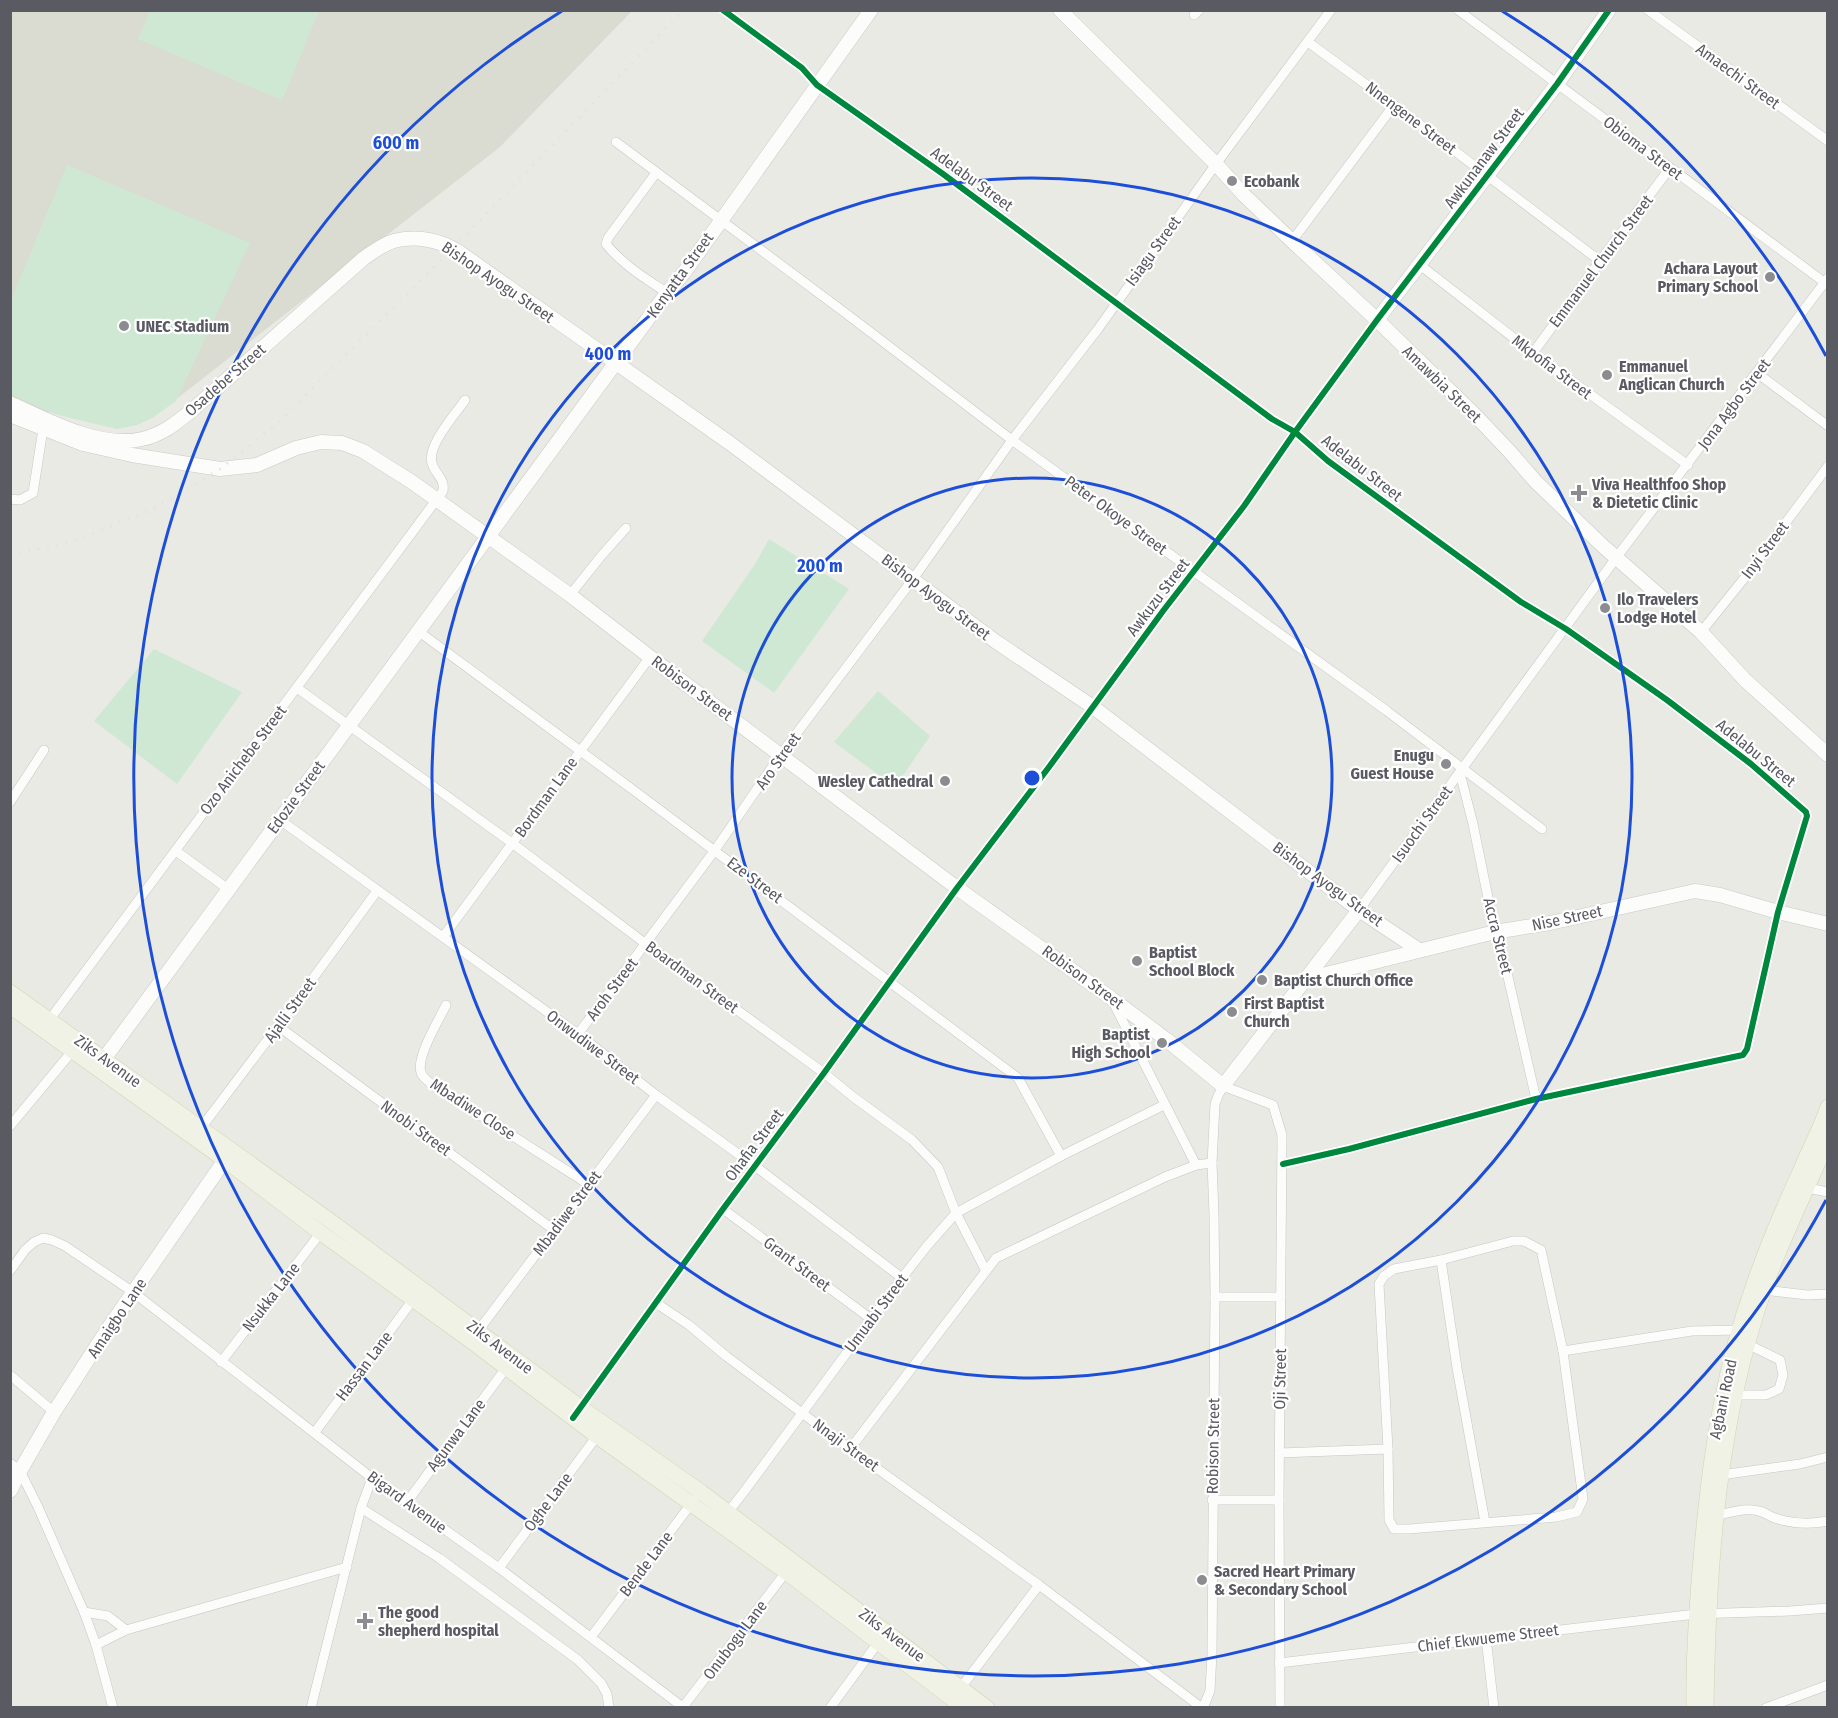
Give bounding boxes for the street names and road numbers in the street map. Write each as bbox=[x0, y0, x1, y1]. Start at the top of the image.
street label: Amaechi Street bbox=[1692, 39, 1784, 113]
street label: Nnengene Street bbox=[1362, 78, 1461, 159]
street label: Awkunanaw Street bbox=[1440, 103, 1528, 212]
street label: Obioma Street bbox=[1600, 112, 1687, 184]
street label: Adelabu Street bbox=[927, 143, 1017, 216]
street label: Emmanuel Church Street bbox=[1545, 190, 1657, 331]
street label: Isiagu Street bbox=[1121, 212, 1185, 290]
street label: Kenyatta Street bbox=[643, 228, 718, 321]
street label: Bishop Ayogu Street bbox=[438, 237, 558, 327]
street label: Mkpofia Street bbox=[1508, 331, 1596, 404]
street label: Osadebe Street bbox=[181, 339, 270, 420]
street label: Amawbia Street bbox=[1399, 342, 1486, 427]
street label: Jona Agbo Street bbox=[1694, 354, 1775, 453]
street label: Adelabu Street bbox=[1318, 431, 1407, 506]
street label: Peter Okoye Street bbox=[1061, 472, 1171, 559]
street label: Inyi Street bbox=[1737, 517, 1793, 582]
street label: Bishop Ayogu Street bbox=[878, 550, 995, 645]
street label: Awkuzu Street bbox=[1123, 554, 1194, 640]
street label: Robison Street bbox=[648, 651, 737, 725]
street label: Ozo Anichebe Street bbox=[196, 701, 291, 818]
street label: Adelabu Street bbox=[1712, 715, 1800, 791]
street label: Aro Street bbox=[752, 728, 805, 793]
street label: Bordman Lane bbox=[511, 753, 581, 841]
street label: Edozie Street bbox=[263, 756, 329, 837]
street label: Isuochi Street bbox=[1388, 781, 1457, 866]
street label: Bishop Ayogu Street bbox=[1269, 838, 1387, 931]
street label: Eze Street bbox=[723, 853, 787, 908]
street label: Accra Street bbox=[1479, 896, 1517, 977]
street label: Nise Street bbox=[1530, 901, 1605, 935]
street label: Boardman Street bbox=[642, 937, 743, 1018]
street label: Robison Street bbox=[1038, 941, 1128, 1013]
street label: Aroh Street bbox=[582, 953, 642, 1024]
street label: Ajalli Street bbox=[260, 973, 320, 1046]
street label: Onwudiwe Street bbox=[543, 1006, 644, 1089]
street label: Ziks Avenue bbox=[71, 1030, 145, 1092]
street label: Mbadiwe Close bbox=[427, 1074, 519, 1144]
street label: Nnobi Street bbox=[377, 1096, 455, 1160]
street label: Ohafia Street bbox=[721, 1104, 788, 1185]
street label: Mbadiwe Street bbox=[529, 1166, 606, 1259]
street label: Grant Street bbox=[760, 1233, 835, 1296]
street label: Nsukka Lane bbox=[238, 1259, 304, 1335]
street label: Umuabi Street bbox=[840, 1269, 912, 1356]
street label: Amaigbo Lane bbox=[83, 1274, 151, 1361]
street label: Ziks Avenue bbox=[463, 1316, 537, 1378]
street label: Hassan Lane bbox=[332, 1327, 396, 1404]
street label: Oji Street bbox=[1270, 1347, 1290, 1410]
street label: Agbani Road bbox=[1705, 1357, 1741, 1441]
street label: Agunwa Lane bbox=[423, 1395, 489, 1475]
street label: Robison Street bbox=[1203, 1397, 1223, 1494]
street label: Nnaji Street bbox=[809, 1415, 883, 1476]
street label: Bigard Avenue bbox=[364, 1467, 450, 1537]
street label: Oghe Lane bbox=[520, 1469, 576, 1535]
street label: Bende Lane bbox=[615, 1528, 677, 1600]
street label: Onubogu Lane bbox=[699, 1597, 771, 1683]
street label: Ziks Avenue bbox=[855, 1604, 929, 1666]
street label: Chief Ekwueme Street bbox=[1416, 1620, 1560, 1656]

